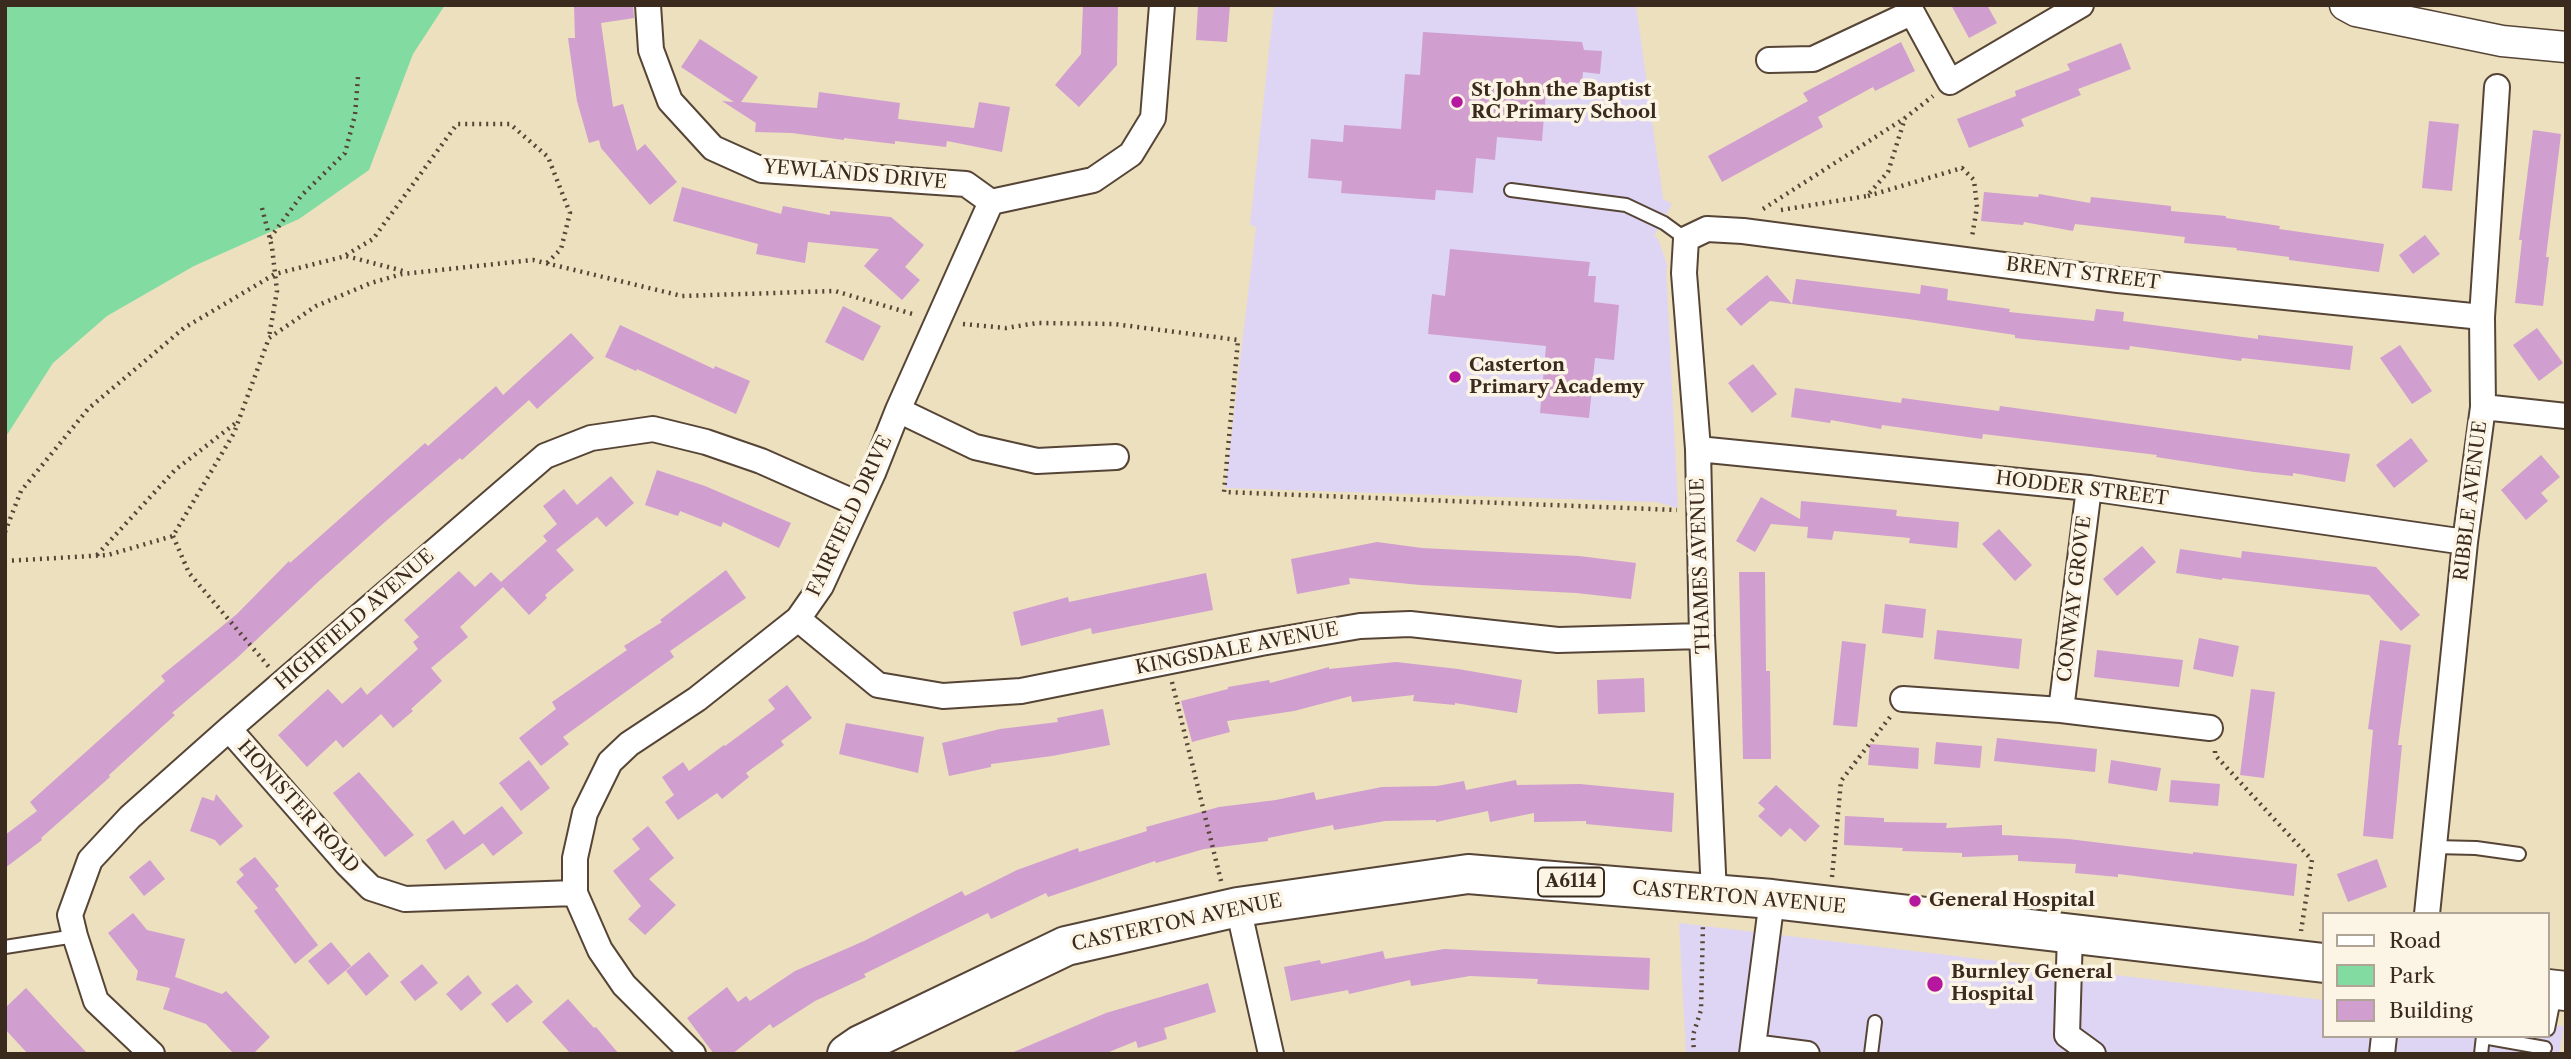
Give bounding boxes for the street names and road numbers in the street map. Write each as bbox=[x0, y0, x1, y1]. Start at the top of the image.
street label: YEWLANDS DRIVE bbox=[762, 156, 948, 194]
street label: BRENT STREET bbox=[2005, 253, 2161, 295]
street label: RIBBLE AVENUE bbox=[2450, 420, 2492, 582]
street label: FAIRFIELD DRIVE bbox=[803, 432, 897, 600]
street label: HODDER STREET bbox=[1994, 467, 2170, 511]
street label: THAMES AVENUE bbox=[1687, 478, 1715, 654]
street label: CONWAY GROVE bbox=[2053, 515, 2097, 683]
street label: HIGHFIELD AVENUE bbox=[271, 545, 439, 695]
street label: KINGSDALE AVENUE bbox=[1134, 618, 1340, 680]
street label: HONISTER ROAD bbox=[232, 736, 364, 878]
road number: A6114 bbox=[1538, 868, 1604, 897]
street label: CASTERTON AVENUE bbox=[1631, 877, 1847, 919]
street label: CASTERTON AVENUE bbox=[1070, 890, 1284, 956]

